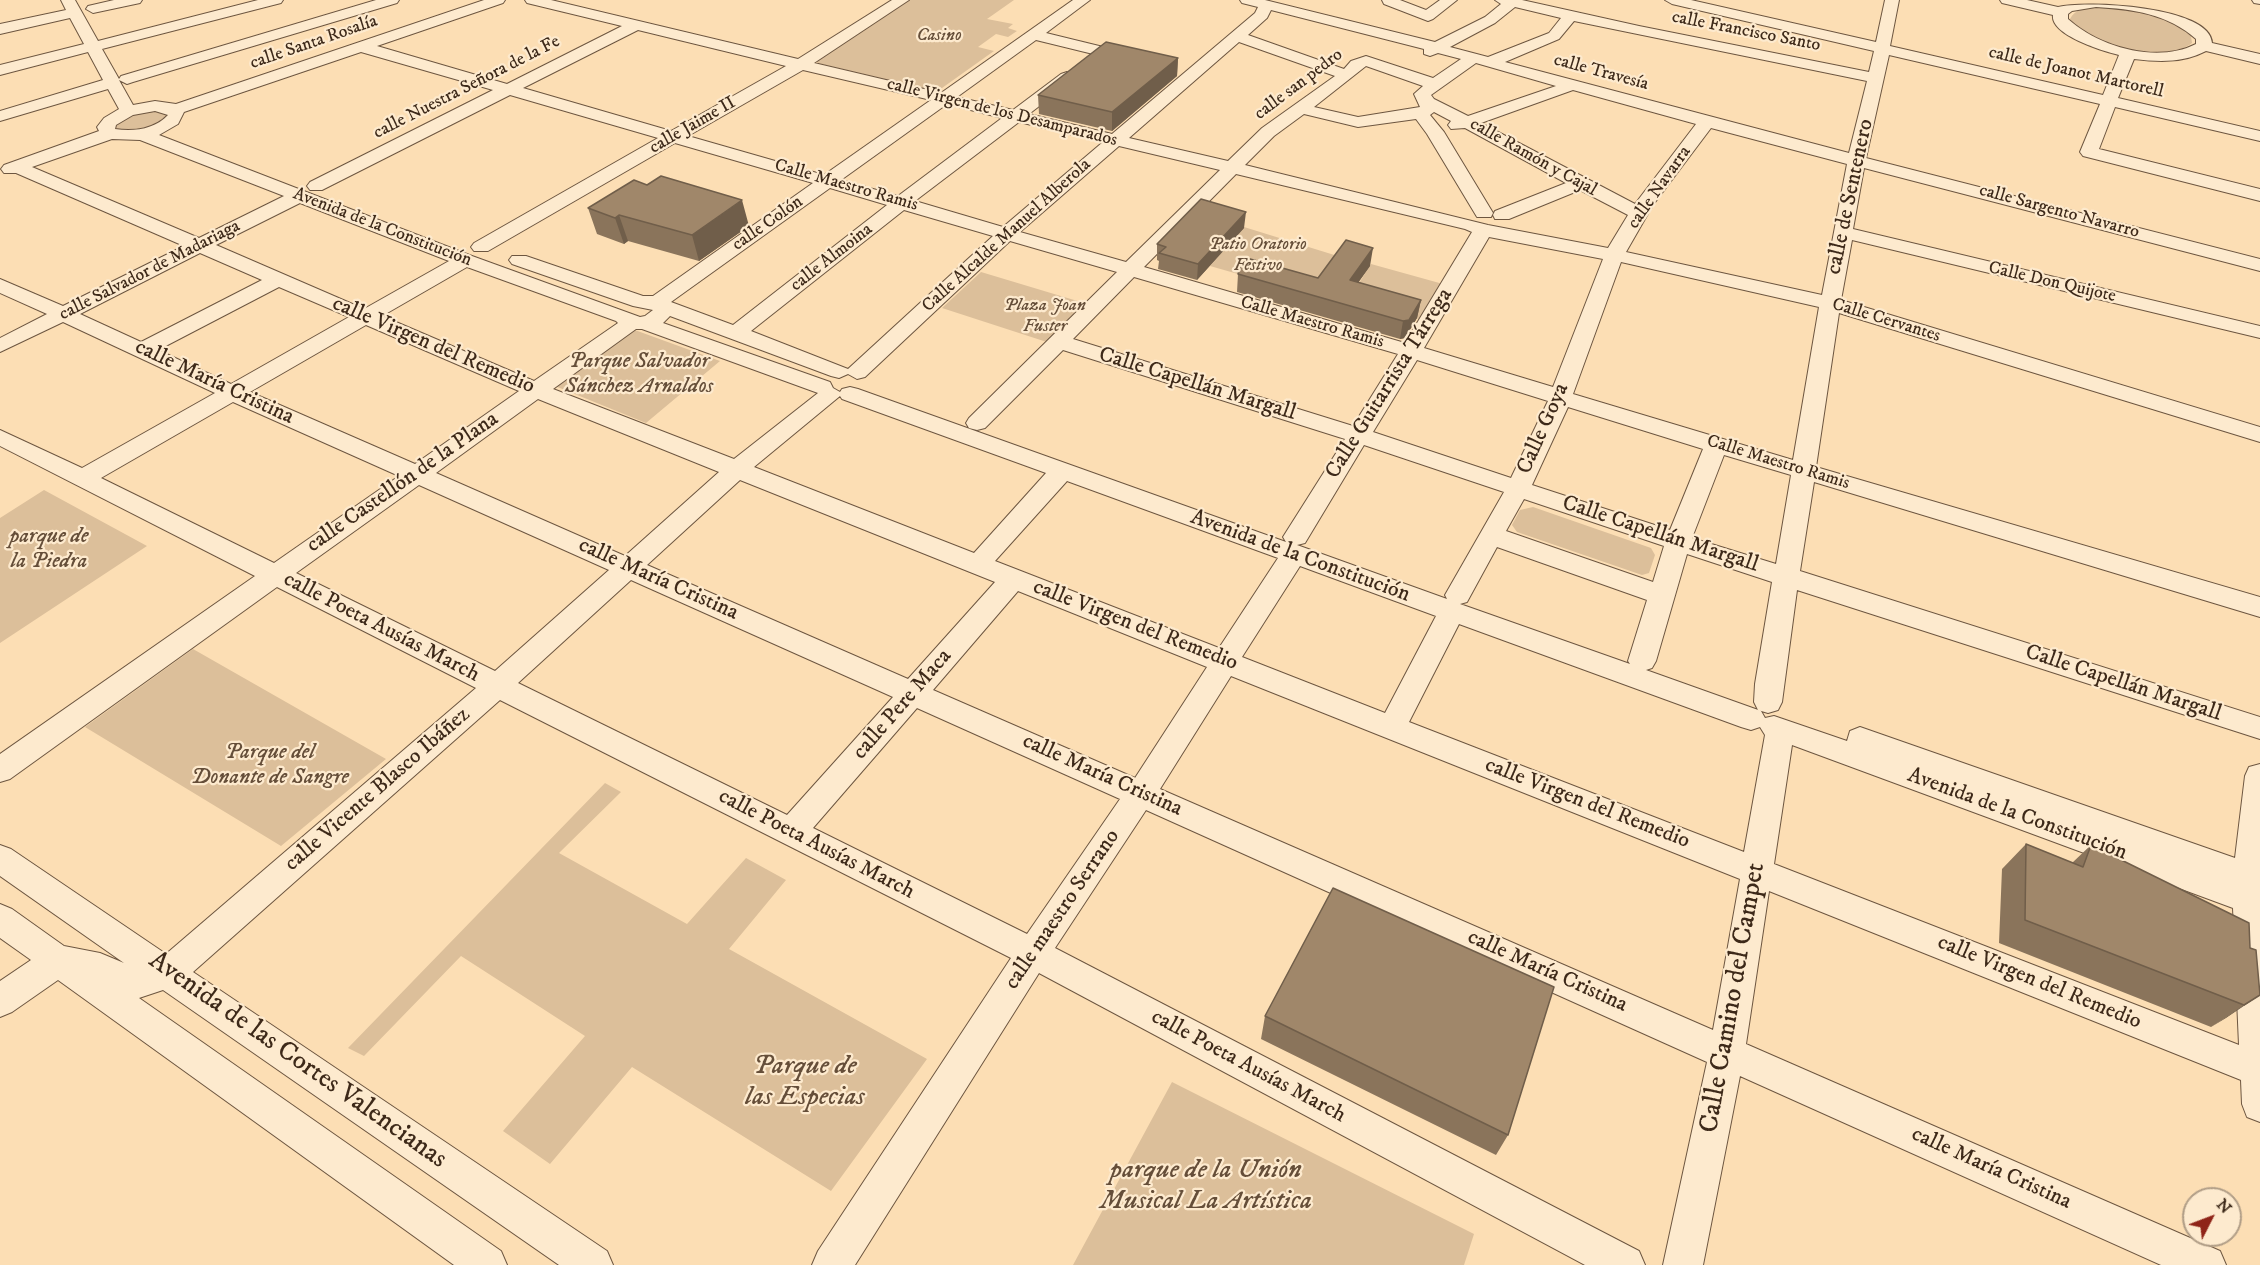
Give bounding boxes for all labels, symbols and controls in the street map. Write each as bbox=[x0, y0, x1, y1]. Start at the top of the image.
street label: calle Francisco Santo bbox=[1670, 7, 1822, 57]
street label: calle Santa Rosalía bbox=[248, 11, 380, 75]
park label: Casino bbox=[916, 25, 962, 47]
street label: calle Nuestra Señora de la Fe bbox=[370, 32, 564, 144]
street label: calle de Joanot Martorell bbox=[1986, 42, 2166, 104]
street label: calle san pedro bbox=[1250, 45, 1348, 125]
street label: calle Travesía bbox=[1551, 50, 1651, 96]
street label: calle Virgen de los Desamparados bbox=[885, 74, 1119, 152]
street label: calle Jaime II bbox=[646, 93, 740, 159]
street label: calle Ramón y Cajal bbox=[1466, 114, 1600, 202]
street label: calle de Sentenero bbox=[1822, 117, 1880, 277]
street label: calle Navarra bbox=[1624, 142, 1696, 234]
street label: Calle Maestro Ramis bbox=[772, 155, 920, 217]
street label: Calle Alcalde Manuel Alberola bbox=[918, 155, 1096, 317]
street label: calle Sargento Navarro bbox=[1977, 180, 2141, 244]
street label: Avenida de la Constitución bbox=[290, 184, 474, 272]
street label: calle Colón bbox=[728, 192, 808, 256]
street label: calle Salvador de Madariaga bbox=[56, 216, 244, 326]
street label: calle Almoina bbox=[787, 219, 877, 297]
park label: Patio Oratorio Festivo bbox=[1209, 234, 1307, 276]
street label: Calle Don Quijote bbox=[1986, 258, 2118, 308]
street label: Calle Guitarrista Tárrega bbox=[1321, 284, 1459, 484]
street label: calle Virgen del Remedio bbox=[328, 291, 538, 401]
street label: Calle Maestro Ramis bbox=[1238, 292, 1386, 354]
street label: Calle Cervantes bbox=[1829, 294, 1943, 348]
park label: Plaza Joan Fuster bbox=[1004, 295, 1086, 338]
street label: calle María Cristina bbox=[130, 335, 298, 431]
street label: Calle Capellán Margall bbox=[1095, 342, 1299, 428]
park label: Parque Salvador Sánchez Arnaldos bbox=[565, 349, 713, 400]
street label: Calle Goya bbox=[1512, 379, 1576, 479]
street label: calle Castellón de la Plana bbox=[302, 407, 504, 559]
street label: Calle Maestro Ramis bbox=[1704, 431, 1852, 495]
street label: Calle Capellán Margall bbox=[1559, 491, 1761, 579]
street label: Avenida de la Constitución bbox=[1187, 505, 1413, 609]
park label: parque de la Piedra bbox=[10, 524, 88, 576]
street label: calle María Cristina bbox=[574, 533, 742, 627]
street label: calle Poeta Ausías March bbox=[278, 567, 484, 689]
street label: calle Virgen del Remedio bbox=[1029, 575, 1241, 677]
street label: Calle Capellán Margall bbox=[2022, 640, 2224, 728]
street label: calle Pere Maca bbox=[848, 644, 958, 766]
street label: calle Vicente Blasco Ibáñez bbox=[280, 702, 476, 878]
street label: calle María Cristina bbox=[1018, 729, 1186, 823]
park label: Parque del Donante de Sangre bbox=[191, 740, 349, 792]
street label: calle Virgen del Remedio bbox=[1481, 753, 1693, 855]
street label: Avenida de la Constitución bbox=[1904, 763, 2130, 867]
street label: calle Poeta Ausías March bbox=[713, 784, 919, 906]
street label: calle maestro Serrano bbox=[1000, 825, 1126, 995]
street label: Calle Camino del Campet bbox=[1694, 860, 1774, 1136]
street label: calle María Cristina bbox=[1463, 925, 1631, 1019]
street label: calle Virgen del Remedio bbox=[1933, 930, 2145, 1036]
street label: Avenida de las Cortes Valencianas bbox=[142, 945, 452, 1177]
street label: calle Poeta Ausías March bbox=[1146, 1004, 1350, 1130]
park label: Parque de las Especias bbox=[745, 1051, 865, 1114]
street label: calle María Cristina bbox=[1907, 1122, 2075, 1216]
park label: parque de la Unión Musical La Artística bbox=[1100, 1155, 1312, 1218]
north arrow bbox=[2182, 1187, 2242, 1247]
text: N bbox=[2212, 1195, 2236, 1218]

